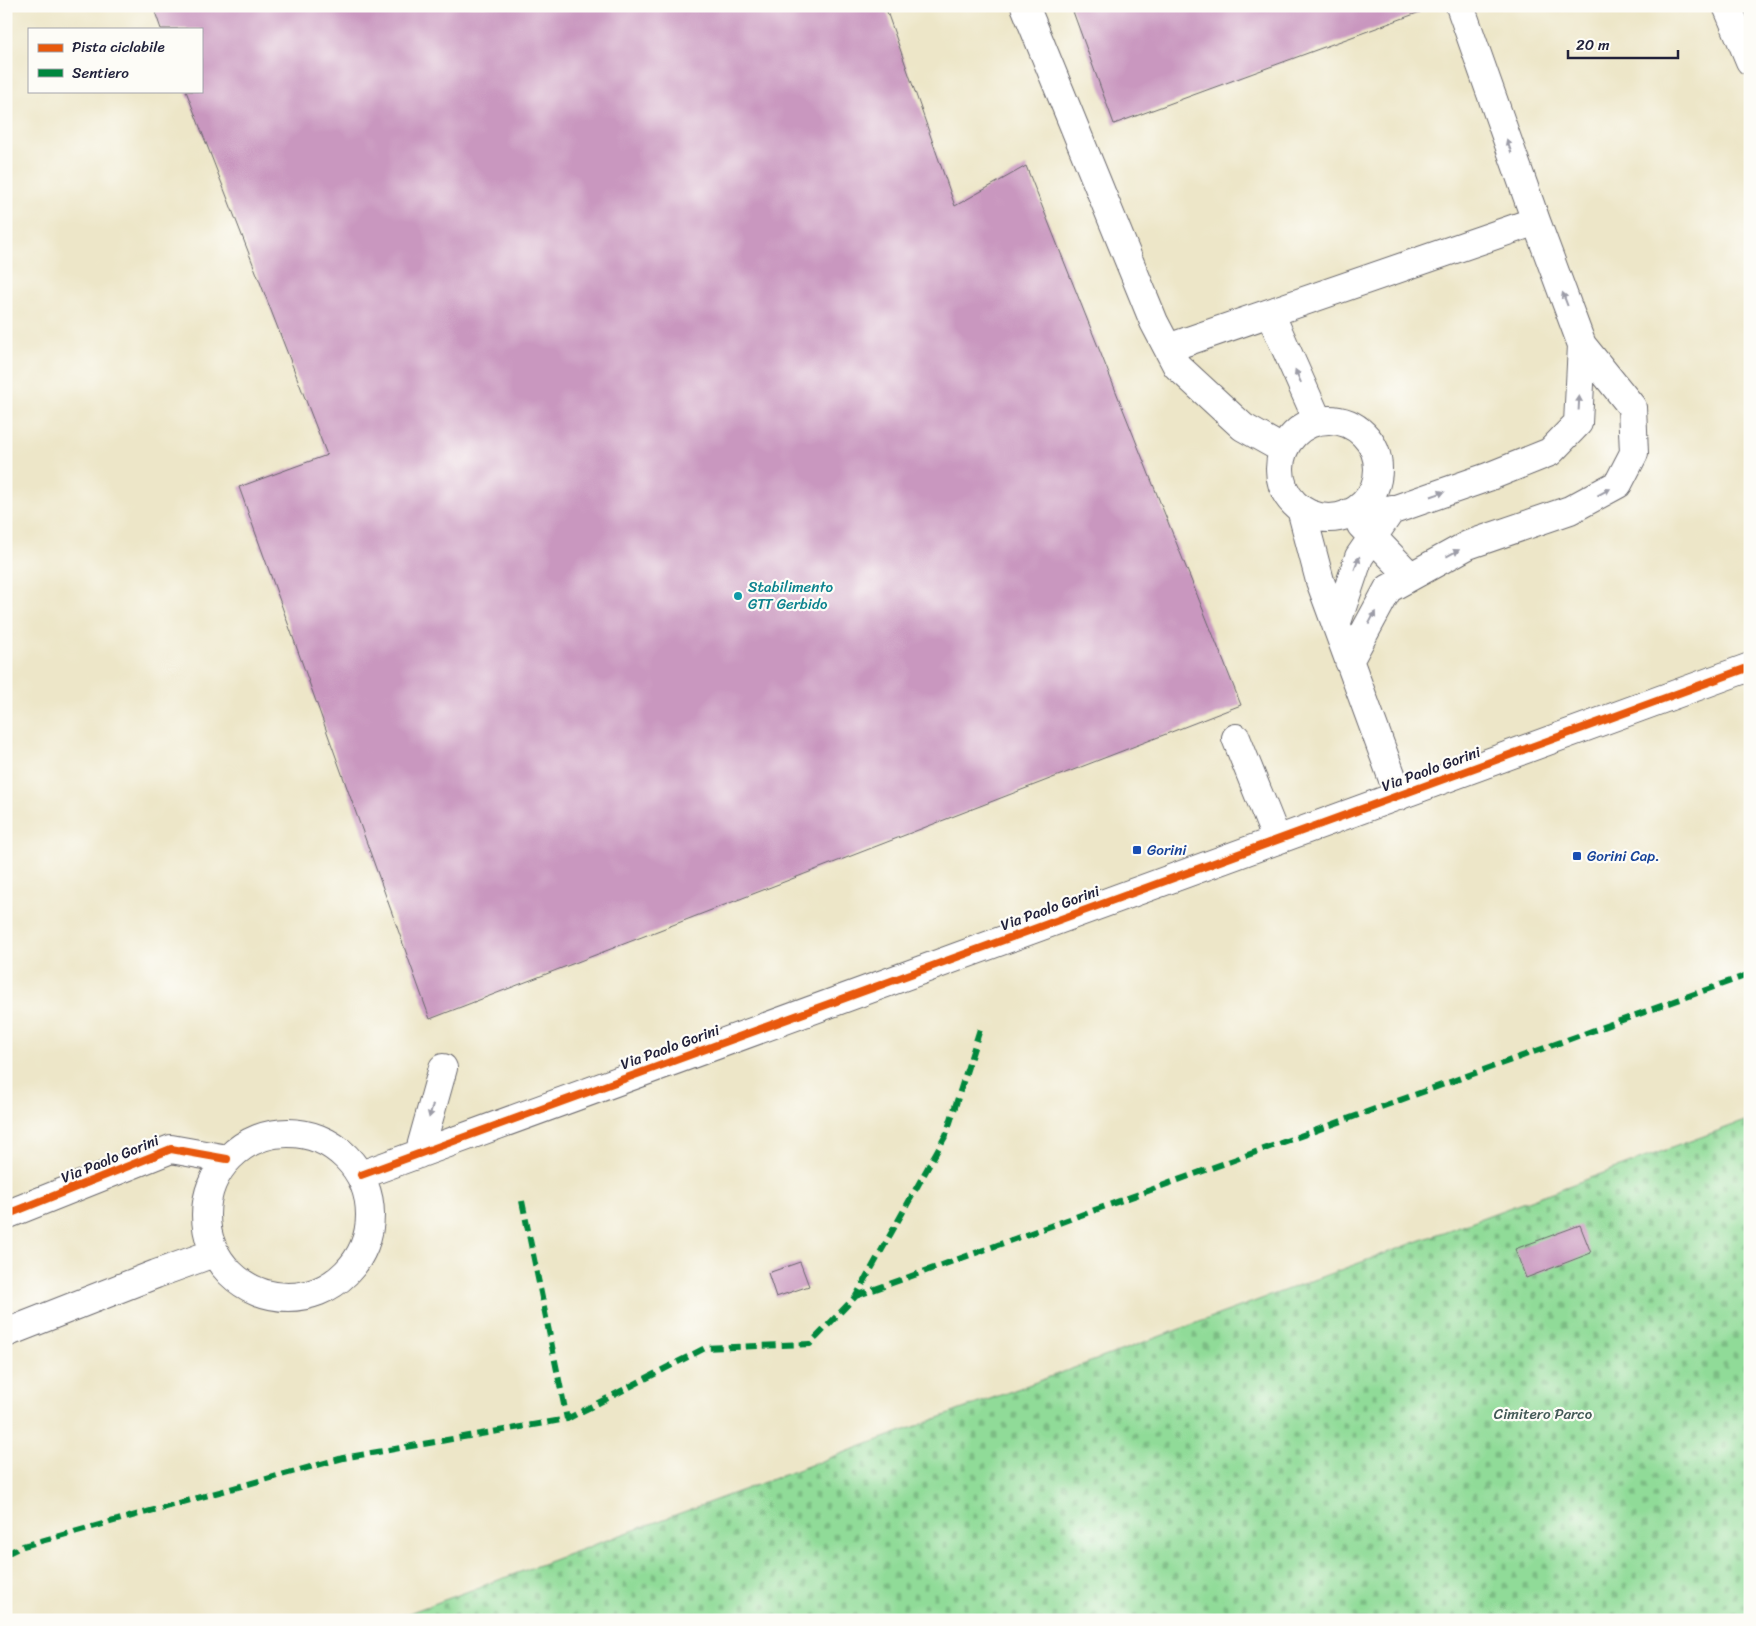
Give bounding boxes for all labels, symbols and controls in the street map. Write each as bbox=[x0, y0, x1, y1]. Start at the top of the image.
legend bbox=[28, 28, 202, 92]
scale bar bbox=[1568, 28, 1678, 60]
text: 20 m bbox=[1576, 32, 1610, 58]
text: Pista ciclabile bbox=[72, 34, 165, 60]
text: Sentiero bbox=[72, 60, 129, 86]
one-way arrow bbox=[1505, 138, 1513, 153]
one-way arrow bbox=[1561, 291, 1569, 306]
one-way arrow bbox=[1294, 369, 1302, 383]
one-way arrow bbox=[1575, 394, 1583, 410]
one-way arrow bbox=[1596, 488, 1611, 496]
one-way arrow bbox=[1431, 490, 1446, 497]
one-way arrow bbox=[1446, 549, 1461, 557]
one-way arrow bbox=[1353, 555, 1361, 570]
place label: Stabilimento GTT Gerbido bbox=[748, 574, 833, 617]
marker: Stabilimento GTT Gerbido bbox=[732, 590, 744, 602]
one-way arrow bbox=[1368, 611, 1376, 626]
street label: Via Paolo Gorini bbox=[1378, 739, 1485, 799]
place label: Gorini bbox=[1147, 837, 1187, 863]
place label: Gorini Cap. bbox=[1587, 843, 1660, 869]
marker: Gorini bbox=[1131, 844, 1143, 856]
marker: Gorini Cap. bbox=[1571, 850, 1583, 862]
street label: Via Paolo Gorini bbox=[997, 878, 1104, 938]
street label: Via Paolo Gorini bbox=[617, 1017, 724, 1077]
one-way arrow bbox=[427, 1103, 435, 1119]
street label: Via Paolo Gorini bbox=[57, 1127, 164, 1190]
park label: Cimitero Parco bbox=[1494, 1401, 1593, 1427]

